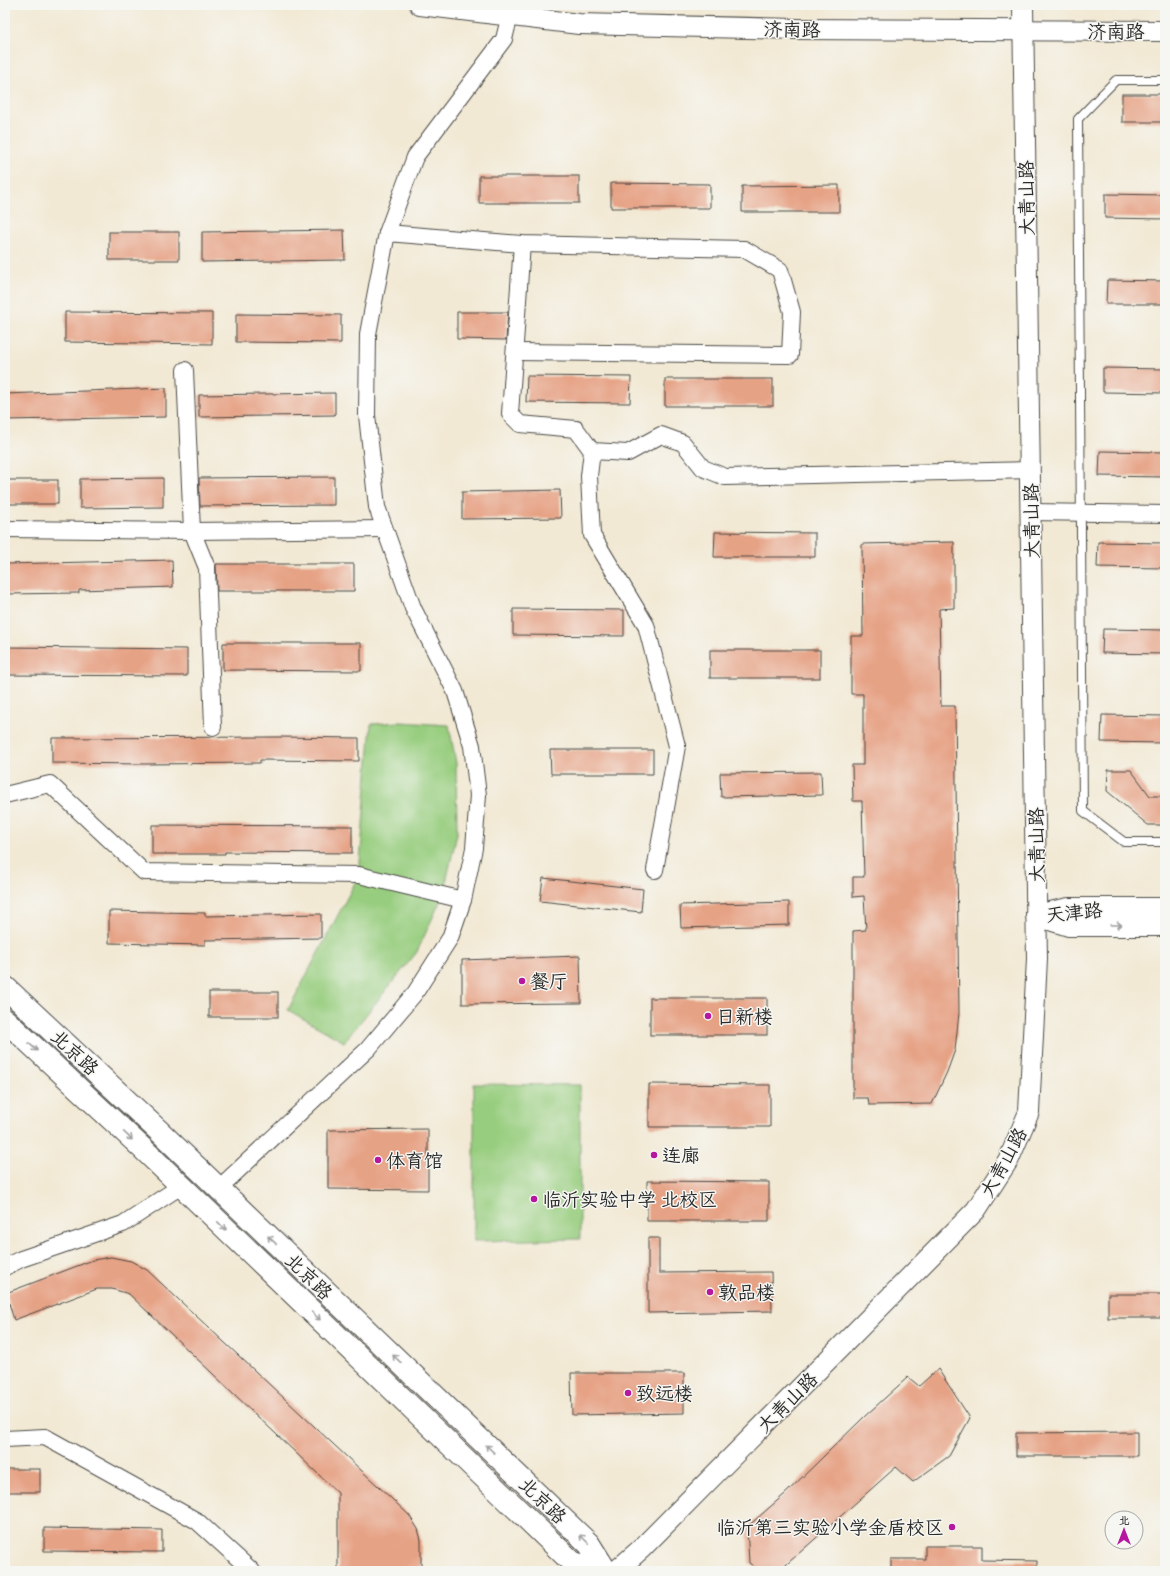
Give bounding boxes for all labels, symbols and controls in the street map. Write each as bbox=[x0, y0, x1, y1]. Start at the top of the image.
street label: 济南路 bbox=[763, 18, 821, 42]
street label: 济南路 bbox=[1087, 20, 1145, 44]
street label: 大青山路 bbox=[1014, 160, 1040, 236]
street label: 大青山路 bbox=[1019, 483, 1045, 559]
street label: 大青山路 bbox=[1024, 807, 1050, 883]
street label: 天津路 bbox=[1044, 898, 1104, 928]
one-way arrow bbox=[1109, 921, 1122, 929]
place label: 餐厅 bbox=[530, 970, 568, 994]
marker: 餐厅 bbox=[517, 976, 527, 986]
place label: 日新楼 bbox=[716, 1005, 773, 1029]
marker: 日新楼 bbox=[703, 1011, 713, 1021]
street label: 北京路 bbox=[45, 1025, 103, 1081]
one-way arrow bbox=[28, 1042, 38, 1051]
street label: 大青山路 bbox=[975, 1123, 1033, 1202]
one-way arrow bbox=[123, 1131, 133, 1140]
place label: 连廊 bbox=[662, 1144, 700, 1168]
place label: 体育馆 bbox=[386, 1149, 443, 1173]
marker: 连廊 bbox=[649, 1150, 659, 1160]
marker: 体育馆 bbox=[373, 1155, 383, 1165]
place label: 临沂实验中学 北校区 bbox=[542, 1188, 718, 1212]
marker: 临沂实验中学 北校区 bbox=[529, 1194, 539, 1204]
one-way arrow bbox=[217, 1221, 227, 1231]
one-way arrow bbox=[267, 1235, 277, 1245]
street label: 北京路 bbox=[279, 1248, 337, 1305]
place label: 敦品楼 bbox=[718, 1281, 775, 1305]
marker: 敦品楼 bbox=[705, 1287, 715, 1297]
one-way arrow bbox=[311, 1311, 321, 1321]
one-way arrow bbox=[392, 1355, 402, 1364]
street label: 大青山路 bbox=[752, 1367, 823, 1438]
place label: 致远楼 bbox=[636, 1382, 693, 1406]
marker: 致远楼 bbox=[623, 1388, 633, 1398]
one-way arrow bbox=[485, 1444, 495, 1454]
street label: 北京路 bbox=[513, 1472, 571, 1529]
north arrow bbox=[1104, 1510, 1144, 1550]
text: 北 bbox=[1119, 1513, 1130, 1527]
place label: 临沂第三实验小学金盾校区 bbox=[716, 1516, 944, 1540]
marker: 临沂第三实验小学金盾校区 bbox=[947, 1522, 957, 1532]
one-way arrow bbox=[579, 1534, 589, 1544]

